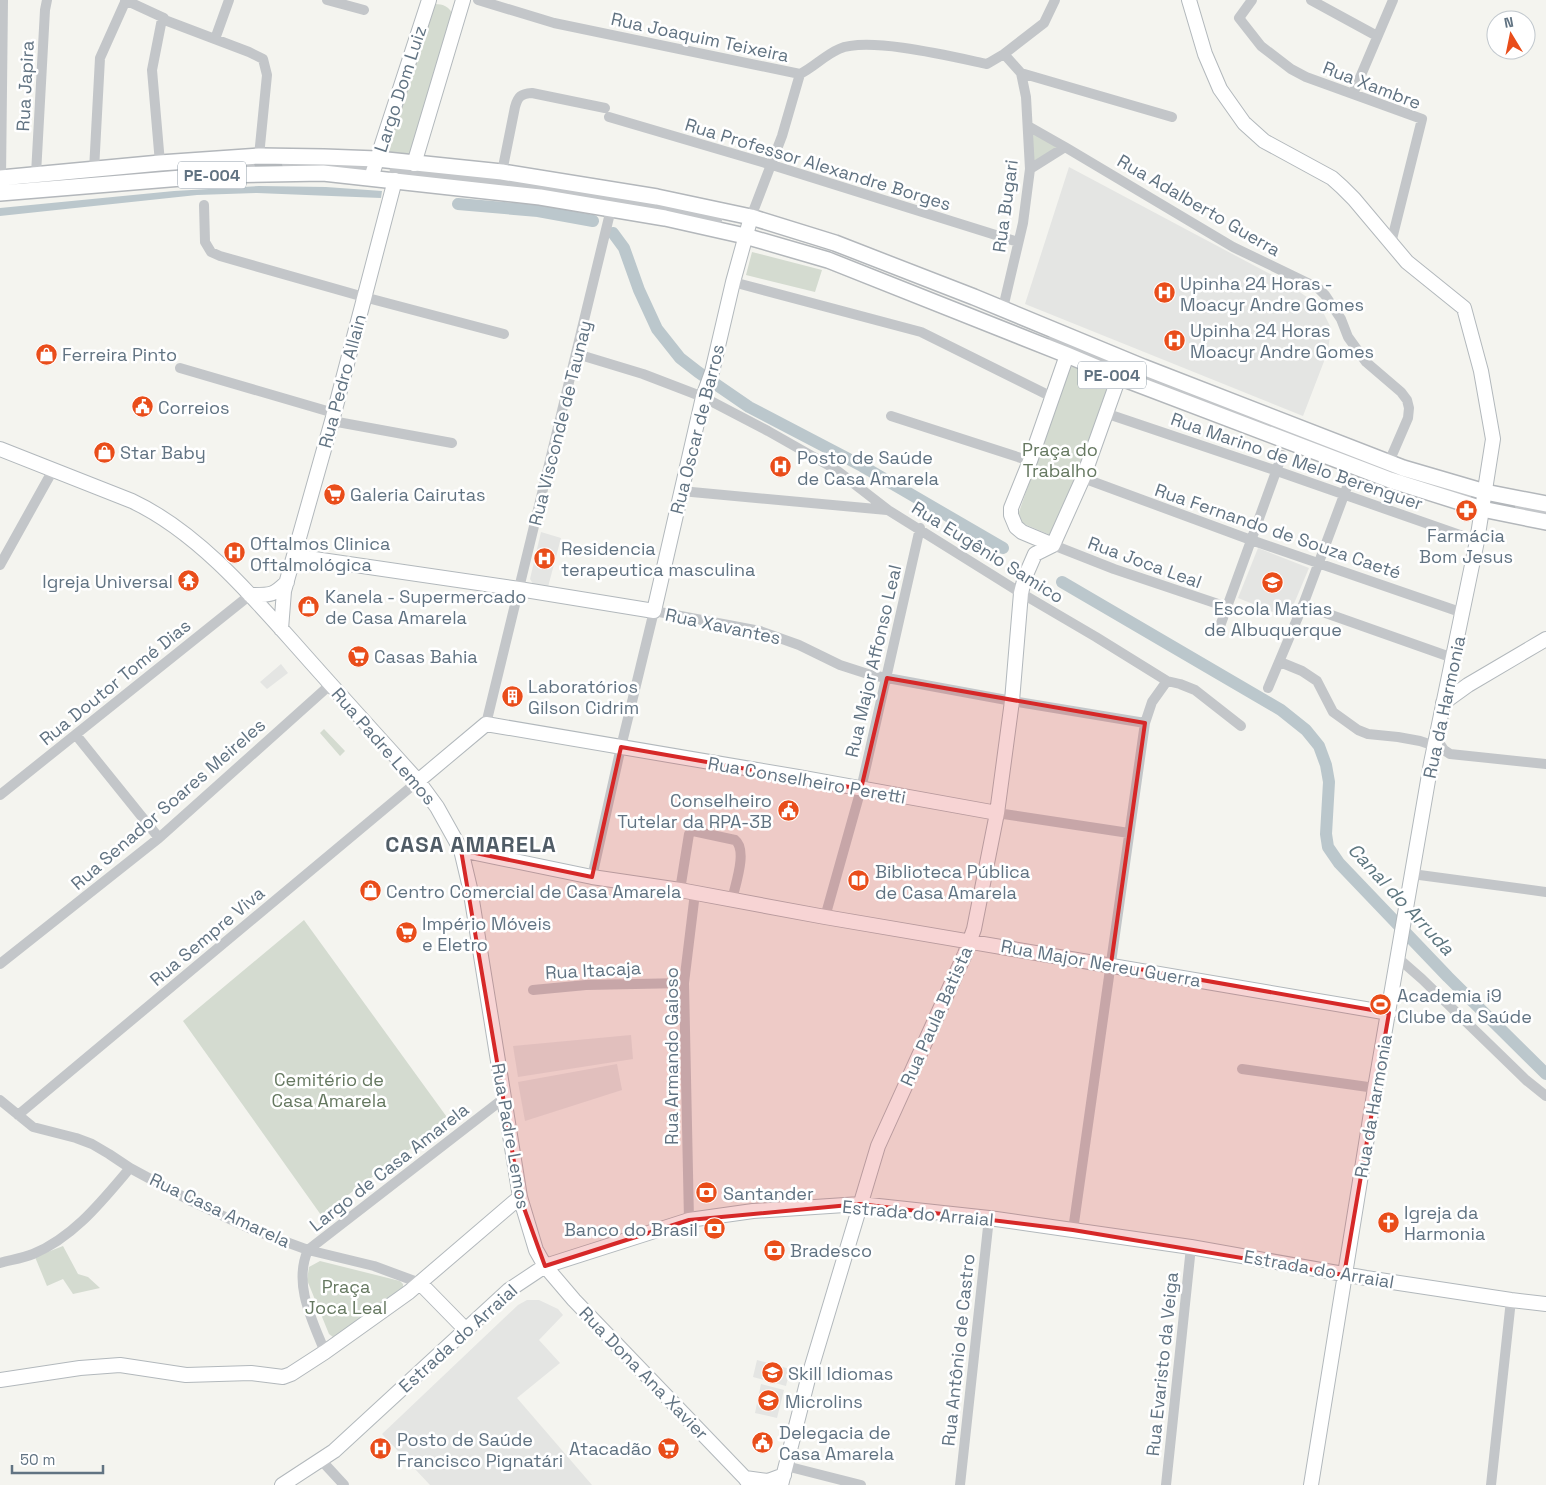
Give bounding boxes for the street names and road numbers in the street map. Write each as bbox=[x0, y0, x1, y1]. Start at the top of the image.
street label: Rua Joaquim Teixeira bbox=[609, 7, 791, 67]
street label: Largo Dom Luiz bbox=[369, 23, 431, 155]
street label: Rua Japira bbox=[11, 40, 39, 132]
street label: Rua Xambre bbox=[1320, 56, 1424, 114]
street label: Rua Professor Alexandre Borges bbox=[682, 113, 954, 215]
street label: Rua Adalberto Guerra bbox=[1113, 149, 1285, 261]
street label: Rua Bugari bbox=[987, 158, 1023, 254]
road number: PE-004 bbox=[178, 162, 246, 188]
street label: Rua Pedro Allain bbox=[313, 311, 371, 451]
street label: Rua Visconde de Taunay bbox=[523, 318, 597, 528]
street label: Rua Oscar de Barros bbox=[665, 342, 729, 516]
road number: PE-004 bbox=[1078, 362, 1146, 388]
street label: Rua Marino de Melo Berenguer bbox=[1168, 407, 1426, 515]
street label: Rua Fernando de Souza Caeté bbox=[1152, 478, 1404, 584]
street label: Rua Eugênio Samico bbox=[908, 496, 1068, 608]
street label: Rua Joca Leal bbox=[1085, 531, 1205, 593]
street label: Rua Major Affonso Leal bbox=[840, 562, 906, 760]
street label: Rua Xavantes bbox=[663, 603, 783, 649]
street label: Rua Doutor Tomé Dias bbox=[35, 614, 195, 750]
street label: Rua da Harmonia bbox=[1418, 634, 1470, 780]
street label: Rua Padre Lemos bbox=[327, 683, 441, 809]
street label: Rua Senador Soares Meireles bbox=[66, 713, 270, 895]
street label: Rua Conselheiro Peretti bbox=[706, 751, 908, 809]
street label: Rua Sempre Viva bbox=[145, 881, 269, 991]
street label: Rua Major Nereu Guerra bbox=[999, 934, 1203, 992]
street label: Rua Paula Batista bbox=[895, 942, 977, 1090]
street label: Rua Itacaja bbox=[544, 956, 642, 984]
street label: Rua Armando Gaioso bbox=[660, 967, 683, 1145]
street label: Rua da Harmonia bbox=[1349, 1032, 1397, 1180]
street label: Rua Padre Lemos bbox=[487, 1061, 535, 1211]
street label: Largo de Casa Amarela bbox=[305, 1098, 473, 1236]
street label: Rua Casa Amarela bbox=[146, 1167, 294, 1253]
street label: Estrada do Arraial bbox=[841, 1195, 995, 1231]
street label: Estrada do Arraial bbox=[1242, 1244, 1396, 1294]
street label: Rua Antônio de Castro bbox=[936, 1253, 980, 1447]
street label: Rua Evaristo da Veiga bbox=[1141, 1271, 1183, 1457]
street label: Estrada do Arraial bbox=[394, 1279, 522, 1397]
street label: Rua Dona Ana Xavier bbox=[574, 1302, 714, 1445]

